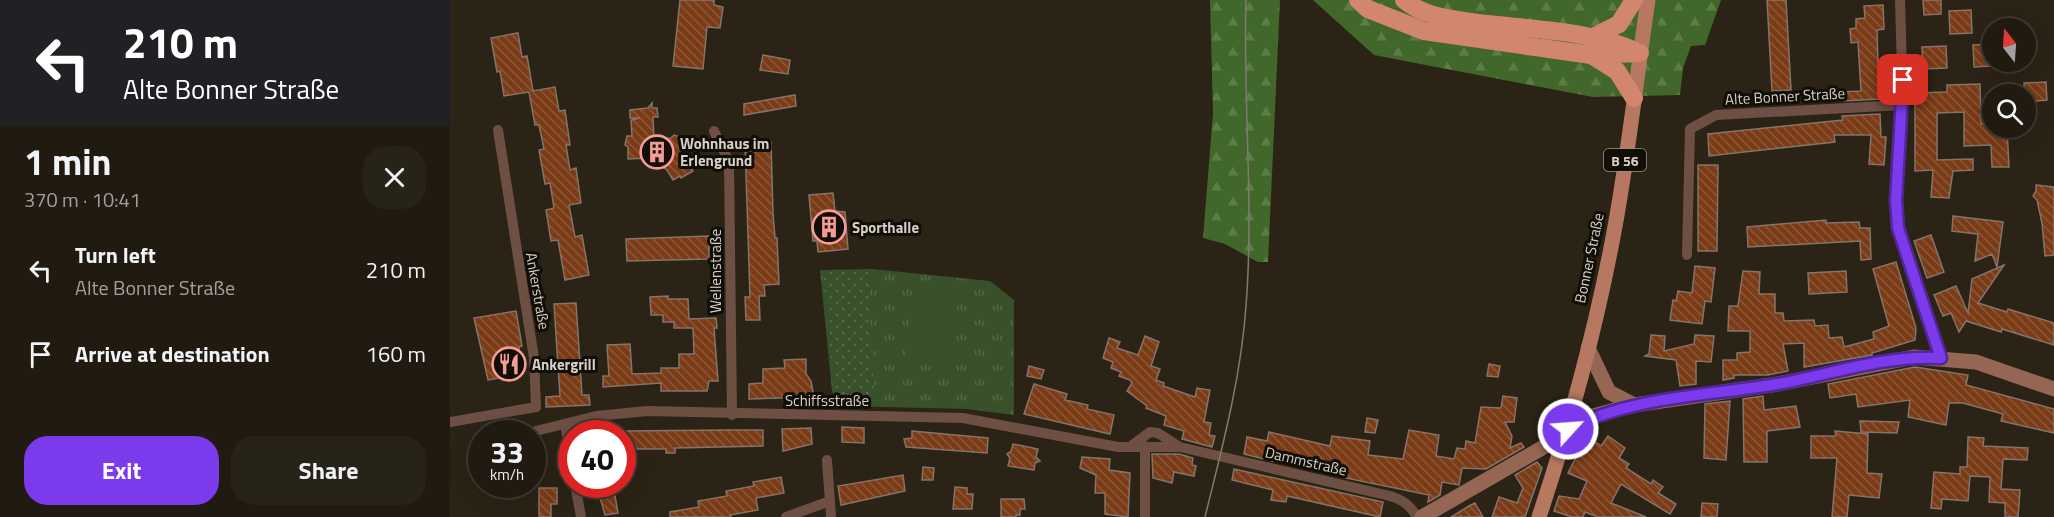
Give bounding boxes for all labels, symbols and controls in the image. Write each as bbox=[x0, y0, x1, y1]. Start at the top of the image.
text: 210 m bbox=[123, 10, 238, 74]
north arrow bbox=[1982, 18, 2036, 72]
map controls bbox=[1982, 18, 2036, 138]
icon: left bbox=[24, 24, 102, 102]
pin bbox=[1877, 54, 1928, 105]
icon: arrive bbox=[1886, 63, 1919, 96]
text: Alte Bonner Straße bbox=[123, 68, 339, 109]
street label: Alte Bonner Straße bbox=[1724, 81, 1846, 111]
button: search bbox=[1982, 84, 2036, 138]
place label: Wohnhaus im Erlengrund bbox=[680, 132, 769, 172]
text: 1 min bbox=[24, 134, 111, 189]
building icon: Wohnhaus im Erlengrund bbox=[639, 134, 675, 170]
button: close bbox=[363, 146, 426, 209]
road number: B 56 bbox=[1604, 149, 1646, 171]
text: 370 m · 10:41 bbox=[24, 184, 141, 215]
building icon: Sporthalle bbox=[811, 209, 847, 245]
street label: Bonner Straße bbox=[1568, 211, 1610, 305]
place label: Sporthalle bbox=[852, 216, 919, 239]
street label: Wellenstraße bbox=[704, 229, 727, 313]
text: Turn left bbox=[75, 238, 156, 272]
street label: Ankerstraße bbox=[520, 251, 556, 331]
text: 210 m bbox=[366, 253, 426, 287]
icon: left bbox=[24, 254, 57, 287]
text: Alte Bonner Straße bbox=[75, 272, 235, 303]
text: Arrive at destination bbox=[75, 337, 270, 371]
text: 160 m bbox=[366, 337, 426, 371]
icon: arrive bbox=[24, 338, 57, 371]
restaurant icon: Ankergrill bbox=[491, 346, 527, 382]
place label: Ankergrill bbox=[532, 353, 596, 376]
street label: Schiffsstraße bbox=[785, 389, 869, 412]
position arrow bbox=[1536, 397, 1600, 461]
speed limit sign: 40 bbox=[558, 420, 636, 498]
text: 33 bbox=[490, 429, 524, 475]
button: Exit bbox=[24, 436, 219, 505]
button: Share bbox=[231, 436, 426, 505]
street label: Dammstraße bbox=[1263, 440, 1349, 482]
text: km/h bbox=[490, 463, 524, 486]

